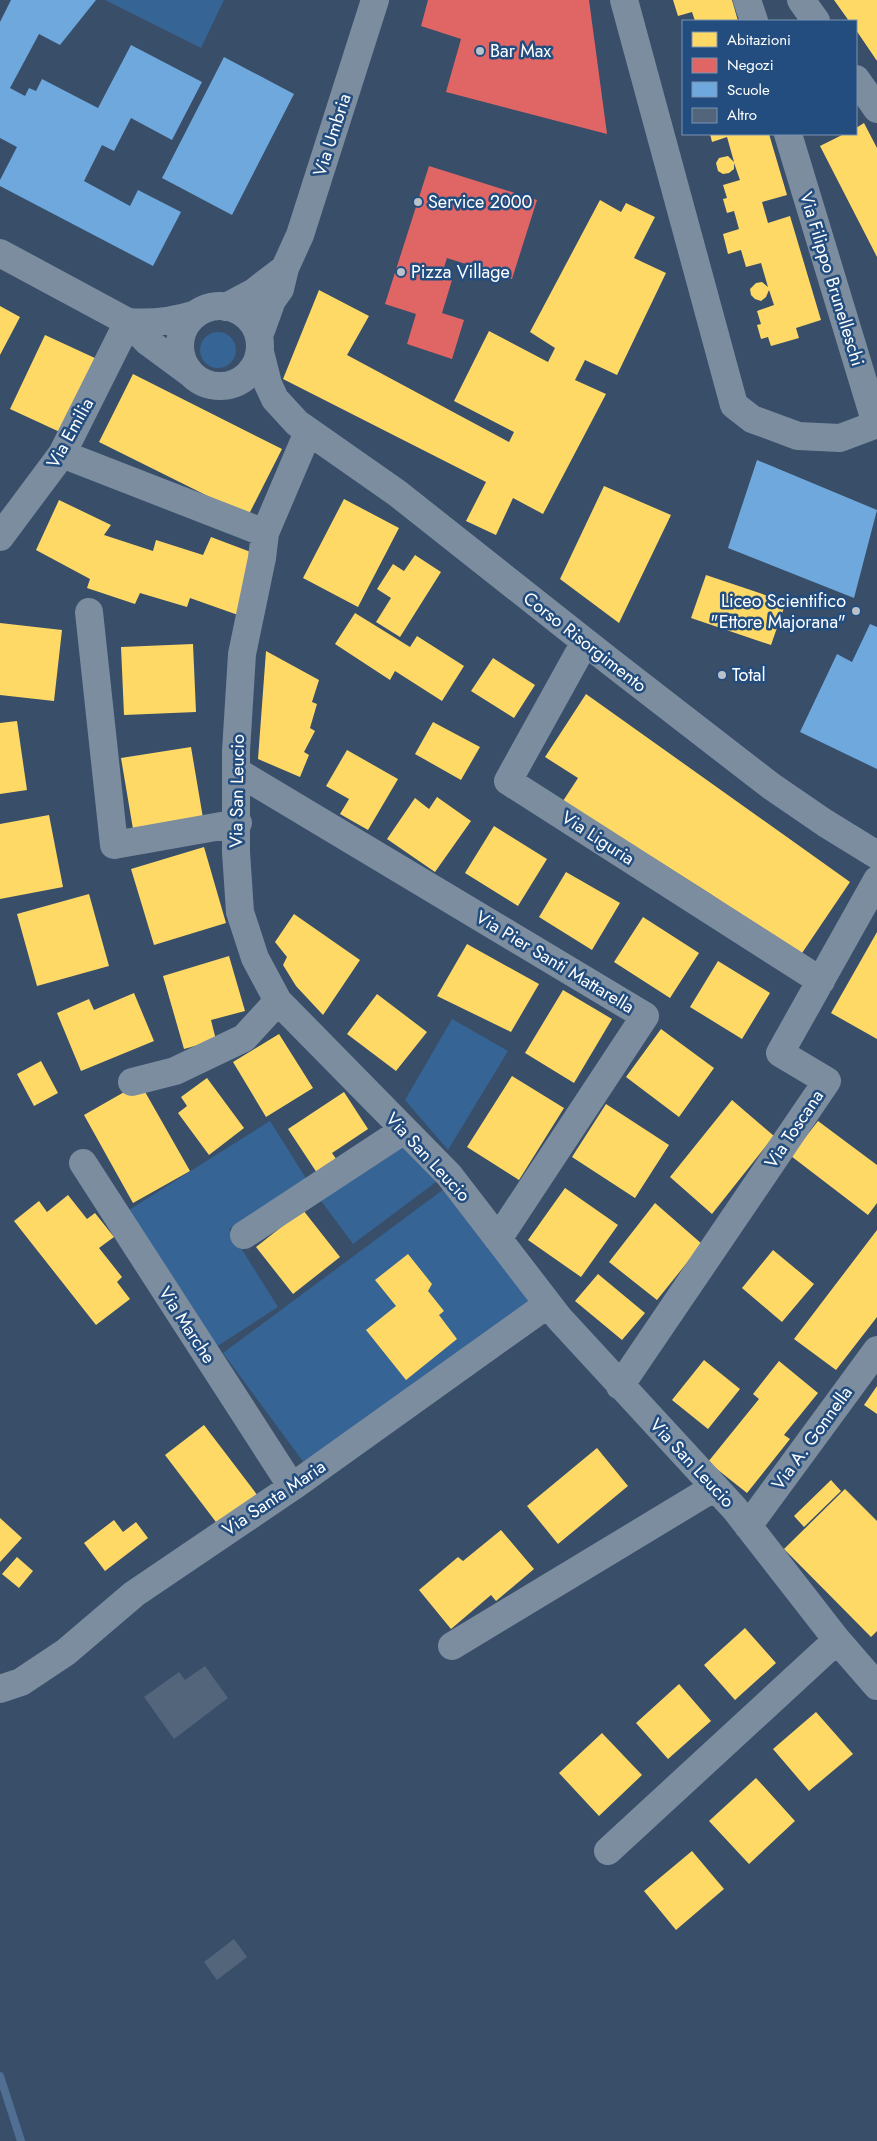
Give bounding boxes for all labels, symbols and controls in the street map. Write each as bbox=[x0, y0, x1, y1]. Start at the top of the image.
legend bbox=[682, 20, 857, 135]
text: Abitazioni bbox=[727, 29, 791, 51]
place label: Bar Max bbox=[490, 38, 552, 64]
marker: Bar Max bbox=[474, 45, 486, 57]
text: Negozi bbox=[727, 54, 774, 76]
text: Scuole bbox=[727, 79, 770, 101]
street label: Via Umbria bbox=[306, 90, 358, 180]
text: Altro bbox=[727, 104, 757, 126]
place label: Service 2000 bbox=[428, 189, 533, 215]
street label: Via Filippo Brunelleschi bbox=[793, 189, 871, 369]
marker: Service 2000 bbox=[412, 196, 424, 208]
place label: Pizza Village bbox=[411, 259, 510, 285]
marker: Pizza Village bbox=[395, 266, 407, 278]
street label: Via Emilia bbox=[40, 393, 100, 473]
street label: Corso Risorgimento bbox=[518, 585, 652, 699]
place label: Liceo Scientifico "Ettore Majorana" bbox=[710, 588, 846, 635]
marker: Liceo Scientifico "Ettore Majorana" bbox=[850, 605, 862, 617]
place label: Total bbox=[732, 662, 766, 688]
marker: Total bbox=[716, 669, 728, 681]
street label: Via San Leucio bbox=[223, 734, 251, 848]
street label: Via Liguria bbox=[556, 805, 640, 871]
street label: Via Pier Santi Mattarella bbox=[471, 904, 639, 1020]
street label: Via Toscana bbox=[758, 1085, 830, 1173]
street label: Via San Leucio bbox=[380, 1106, 476, 1208]
street label: Via Marche bbox=[152, 1281, 222, 1369]
street label: Via A. Gonnella bbox=[765, 1381, 859, 1495]
street label: Via San Leucio bbox=[644, 1412, 740, 1514]
street label: Via Santa Maria bbox=[217, 1454, 331, 1542]

